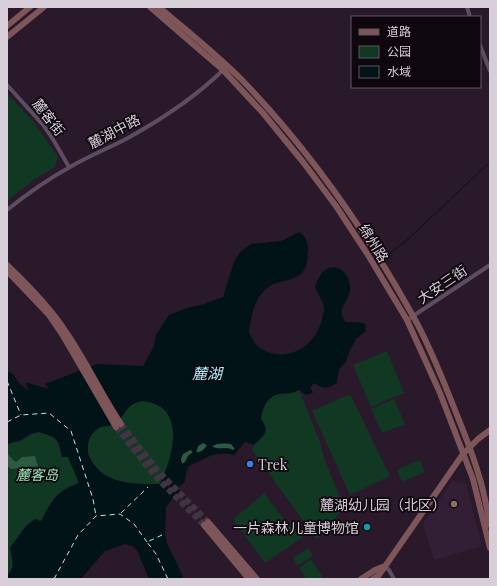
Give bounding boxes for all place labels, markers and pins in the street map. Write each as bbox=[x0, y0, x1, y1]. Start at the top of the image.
place label: Trek bbox=[258, 455, 288, 474]
marker: Trek bbox=[245, 459, 255, 469]
place label: 麓湖幼儿园（北区） bbox=[320, 495, 446, 514]
marker: 麓湖幼儿园（北区） bbox=[449, 499, 459, 509]
place label: 一片森林儿童博物馆 bbox=[233, 518, 359, 537]
marker: 一片森林儿童博物馆 bbox=[362, 522, 372, 532]

